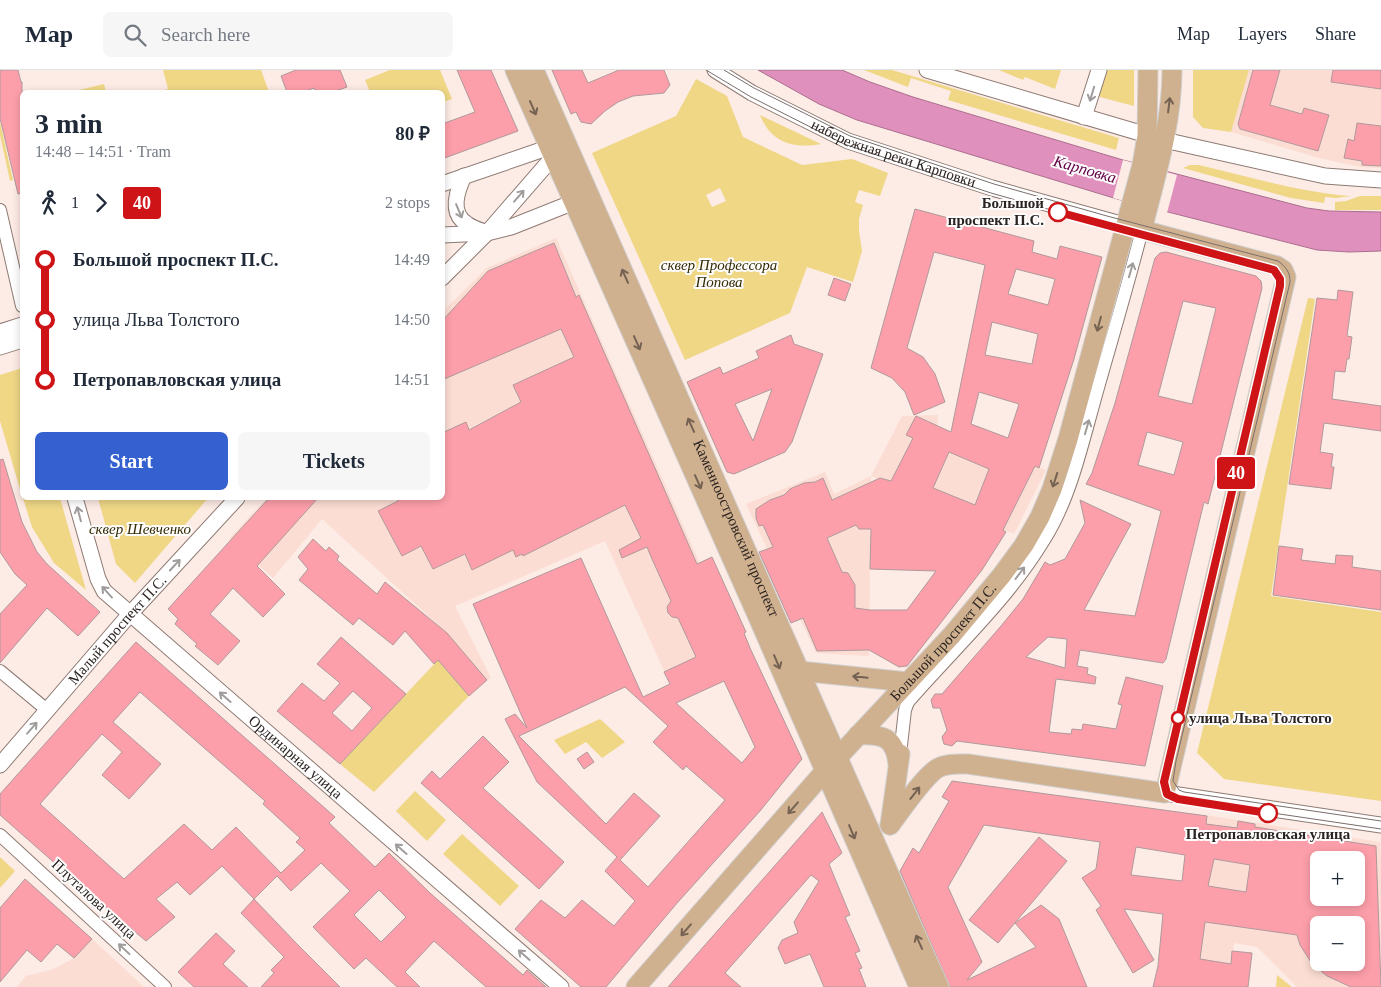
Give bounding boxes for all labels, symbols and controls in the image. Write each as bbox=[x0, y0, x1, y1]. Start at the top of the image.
search box bbox=[103, 12, 453, 57]
text: Map bbox=[25, 21, 73, 47]
icon: search bbox=[121, 21, 149, 49]
text: Search here bbox=[161, 24, 250, 45]
text: Map bbox=[1177, 24, 1210, 44]
text: Layers bbox=[1238, 24, 1287, 44]
text: Share bbox=[1315, 24, 1356, 44]
one-way arrow bbox=[1086, 85, 1096, 101]
one-way arrow bbox=[1164, 97, 1174, 113]
one-way arrow bbox=[528, 100, 538, 115]
text: 3 min bbox=[35, 108, 103, 139]
street label: набережная реки Карповки bbox=[809, 116, 978, 190]
text: 80 ₽ bbox=[395, 123, 430, 144]
text: 14:48 – 14:51 · Tram bbox=[35, 143, 171, 160]
water label: Карповка bbox=[1050, 152, 1118, 187]
icon: walk bbox=[35, 189, 63, 217]
icon: forward bbox=[87, 189, 115, 217]
one-way arrow bbox=[513, 190, 525, 203]
text: 40 bbox=[133, 193, 151, 213]
text: 1 bbox=[71, 194, 79, 211]
text: 2 stops bbox=[385, 194, 430, 211]
place label: Большой проспект П.С. bbox=[948, 195, 1044, 228]
marker: Большой проспект П.С. bbox=[1048, 202, 1068, 222]
one-way arrow bbox=[455, 204, 464, 219]
text: Большой проспект П.С. bbox=[73, 249, 279, 270]
text: 14:49 bbox=[394, 251, 430, 268]
park label: сквер Профессора Попова bbox=[661, 257, 777, 290]
one-way arrow bbox=[1127, 263, 1137, 279]
one-way arrow bbox=[620, 269, 630, 284]
text: улица Льва Толстого bbox=[73, 309, 240, 330]
text: 14:50 bbox=[394, 311, 430, 328]
one-way arrow bbox=[1094, 315, 1103, 331]
one-way arrow bbox=[632, 335, 642, 350]
text: Петропавловская улица bbox=[73, 369, 281, 390]
text: 14:51 bbox=[394, 371, 430, 388]
one-way arrow bbox=[685, 418, 695, 433]
one-way arrow bbox=[1082, 419, 1092, 435]
button: Start bbox=[35, 432, 228, 490]
button: Tickets bbox=[238, 432, 430, 490]
street label: Каменноостровский проспект bbox=[690, 437, 783, 620]
line badge: 40 bbox=[1214, 457, 1258, 489]
text: 40 bbox=[1227, 463, 1245, 483]
one-way arrow bbox=[1050, 472, 1059, 487]
one-way arrow bbox=[694, 474, 704, 489]
one-way arrow bbox=[74, 506, 83, 522]
park label: сквер Шевченко bbox=[89, 521, 192, 537]
one-way arrow bbox=[169, 559, 181, 571]
one-way arrow bbox=[1015, 567, 1026, 580]
street label: Малый проспект П.С. bbox=[65, 572, 170, 688]
street label: Большой проспект П.С. bbox=[887, 580, 1000, 704]
one-way arrow bbox=[101, 586, 113, 598]
one-way arrow bbox=[773, 654, 783, 669]
one-way arrow bbox=[852, 672, 868, 682]
one-way arrow bbox=[219, 691, 232, 703]
place label: улица Льва Толстого bbox=[1189, 710, 1332, 726]
marker: улица Льва Толстого bbox=[1171, 711, 1185, 725]
street label: Ординарная улица bbox=[245, 712, 346, 802]
one-way arrow bbox=[26, 721, 37, 734]
one-way arrow bbox=[909, 787, 920, 800]
one-way arrow bbox=[788, 801, 799, 814]
marker: Петропавловская улица bbox=[1258, 803, 1278, 823]
one-way arrow bbox=[847, 824, 857, 839]
place label: Петропавловская улица bbox=[1186, 826, 1351, 842]
one-way arrow bbox=[395, 843, 408, 854]
map controls bbox=[1310, 851, 1365, 971]
button: + bbox=[1310, 851, 1365, 906]
street label: Плуталова улица bbox=[49, 856, 139, 942]
button: − bbox=[1310, 916, 1365, 971]
one-way arrow bbox=[681, 923, 692, 936]
one-way arrow bbox=[914, 935, 924, 950]
one-way arrow bbox=[117, 943, 130, 955]
one-way arrow bbox=[518, 949, 531, 961]

